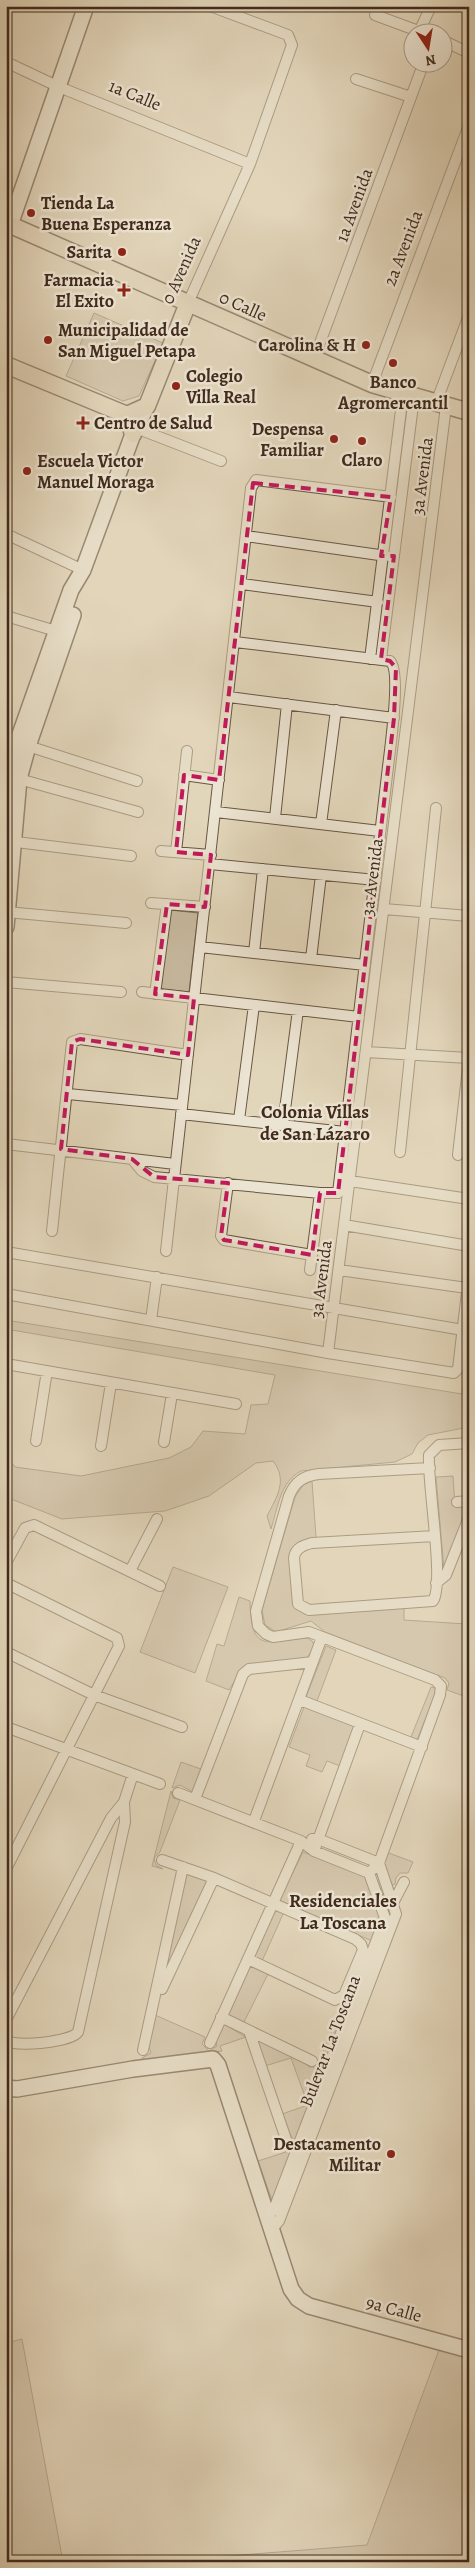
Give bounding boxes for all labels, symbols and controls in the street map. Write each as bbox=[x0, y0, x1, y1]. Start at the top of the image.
north arrow bbox=[402, 22, 452, 72]
text: N bbox=[424, 50, 438, 71]
street label: 1a Calle bbox=[105, 74, 165, 116]
street label: 1a Avenida bbox=[330, 164, 379, 245]
place label: Tienda La Buena Esperanza bbox=[41, 191, 172, 236]
street label: 2a Avenida bbox=[378, 206, 429, 289]
marker: Tienda La Buena Esperanza bbox=[25, 207, 37, 219]
street label: 0 Avenida bbox=[155, 232, 207, 308]
place label: Sarita bbox=[67, 240, 112, 264]
marker: Sarita bbox=[116, 246, 128, 258]
place label: Farmacia El Exito bbox=[44, 268, 114, 313]
marker: Farmacia El Exito bbox=[118, 284, 130, 296]
street label: 0 Calle bbox=[215, 285, 271, 327]
place label: Municipalidad de San Miguel Petapa bbox=[58, 318, 196, 363]
place label: Carolina & H bbox=[258, 333, 356, 357]
marker: Municipalidad de San Miguel Petapa bbox=[42, 334, 54, 346]
marker: Carolina & H bbox=[360, 339, 372, 351]
marker: Banco Agromercantil bbox=[387, 357, 399, 369]
place label: Colegio Villa Real bbox=[185, 364, 256, 409]
place label: Banco Agromercantil bbox=[337, 370, 448, 415]
marker: Colegio Villa Real bbox=[170, 380, 182, 392]
place label: Centro de Salud bbox=[94, 411, 213, 435]
marker: Centro de Salud bbox=[76, 416, 90, 430]
place label: Despensa Familiar bbox=[252, 417, 325, 462]
marker: Despensa Familiar bbox=[328, 433, 340, 445]
marker: Claro bbox=[356, 435, 368, 447]
street label: 3a Avenida bbox=[405, 435, 439, 516]
place label: Claro bbox=[341, 448, 383, 472]
place label: Escuela Victor Manuel Moraga bbox=[37, 449, 155, 494]
marker: Escuela Victor Manuel Moraga bbox=[21, 465, 33, 477]
street label: 3a Avenida bbox=[355, 836, 389, 917]
district label: Colonia Villas de San Lázaro bbox=[260, 1099, 370, 1147]
street label: 3a Avenida bbox=[304, 1238, 338, 1319]
district label: Residenciales La Toscana bbox=[289, 1888, 397, 1936]
street label: Bulevar La Toscana bbox=[294, 1971, 366, 2110]
place label: Destacamento Militar bbox=[273, 2132, 382, 2177]
marker: Destacamento Militar bbox=[385, 2148, 397, 2160]
street label: 9a Calle bbox=[364, 2290, 424, 2328]

